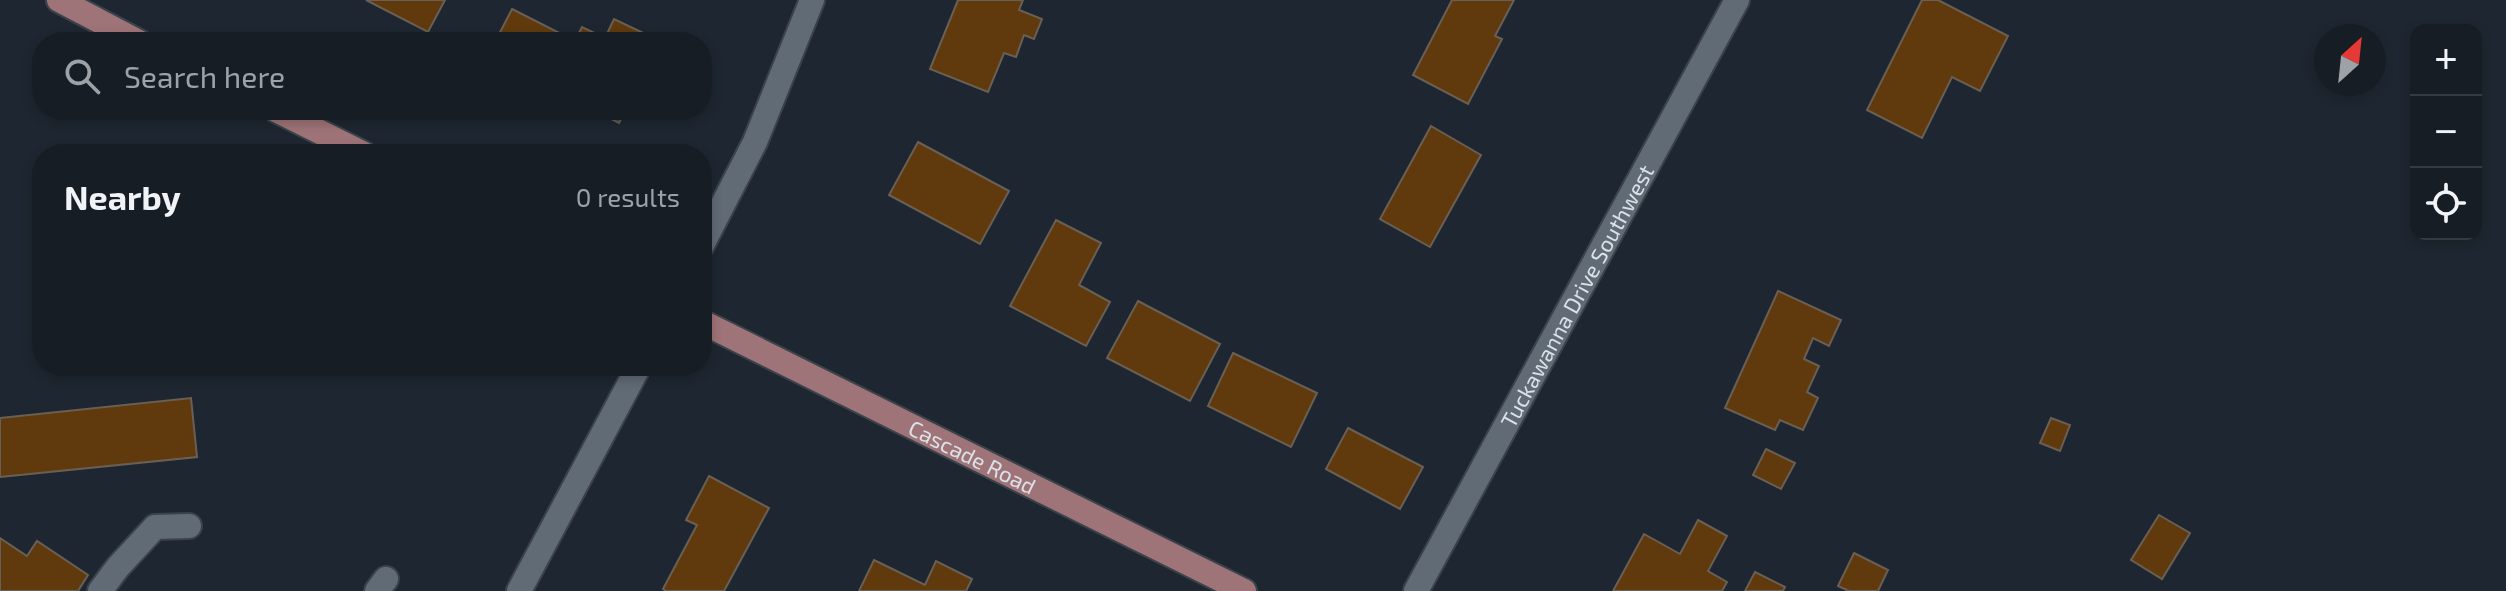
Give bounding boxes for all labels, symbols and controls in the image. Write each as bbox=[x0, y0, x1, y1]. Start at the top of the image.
north arrow bbox=[2314, 24, 2386, 96]
map controls bbox=[2410, 24, 2482, 240]
button: + bbox=[2410, 24, 2482, 96]
search box bbox=[32, 32, 712, 120]
icon: search bbox=[60, 54, 104, 98]
text: Search here bbox=[124, 58, 285, 94]
button: − bbox=[2410, 96, 2482, 168]
street label: Tuckawanna Drive Southwest bbox=[1494, 160, 1658, 432]
button: locate bbox=[2410, 168, 2482, 240]
text: Nearby bbox=[64, 176, 181, 217]
text: 0 results bbox=[576, 181, 680, 212]
street label: Cascade Road bbox=[905, 414, 1040, 499]

